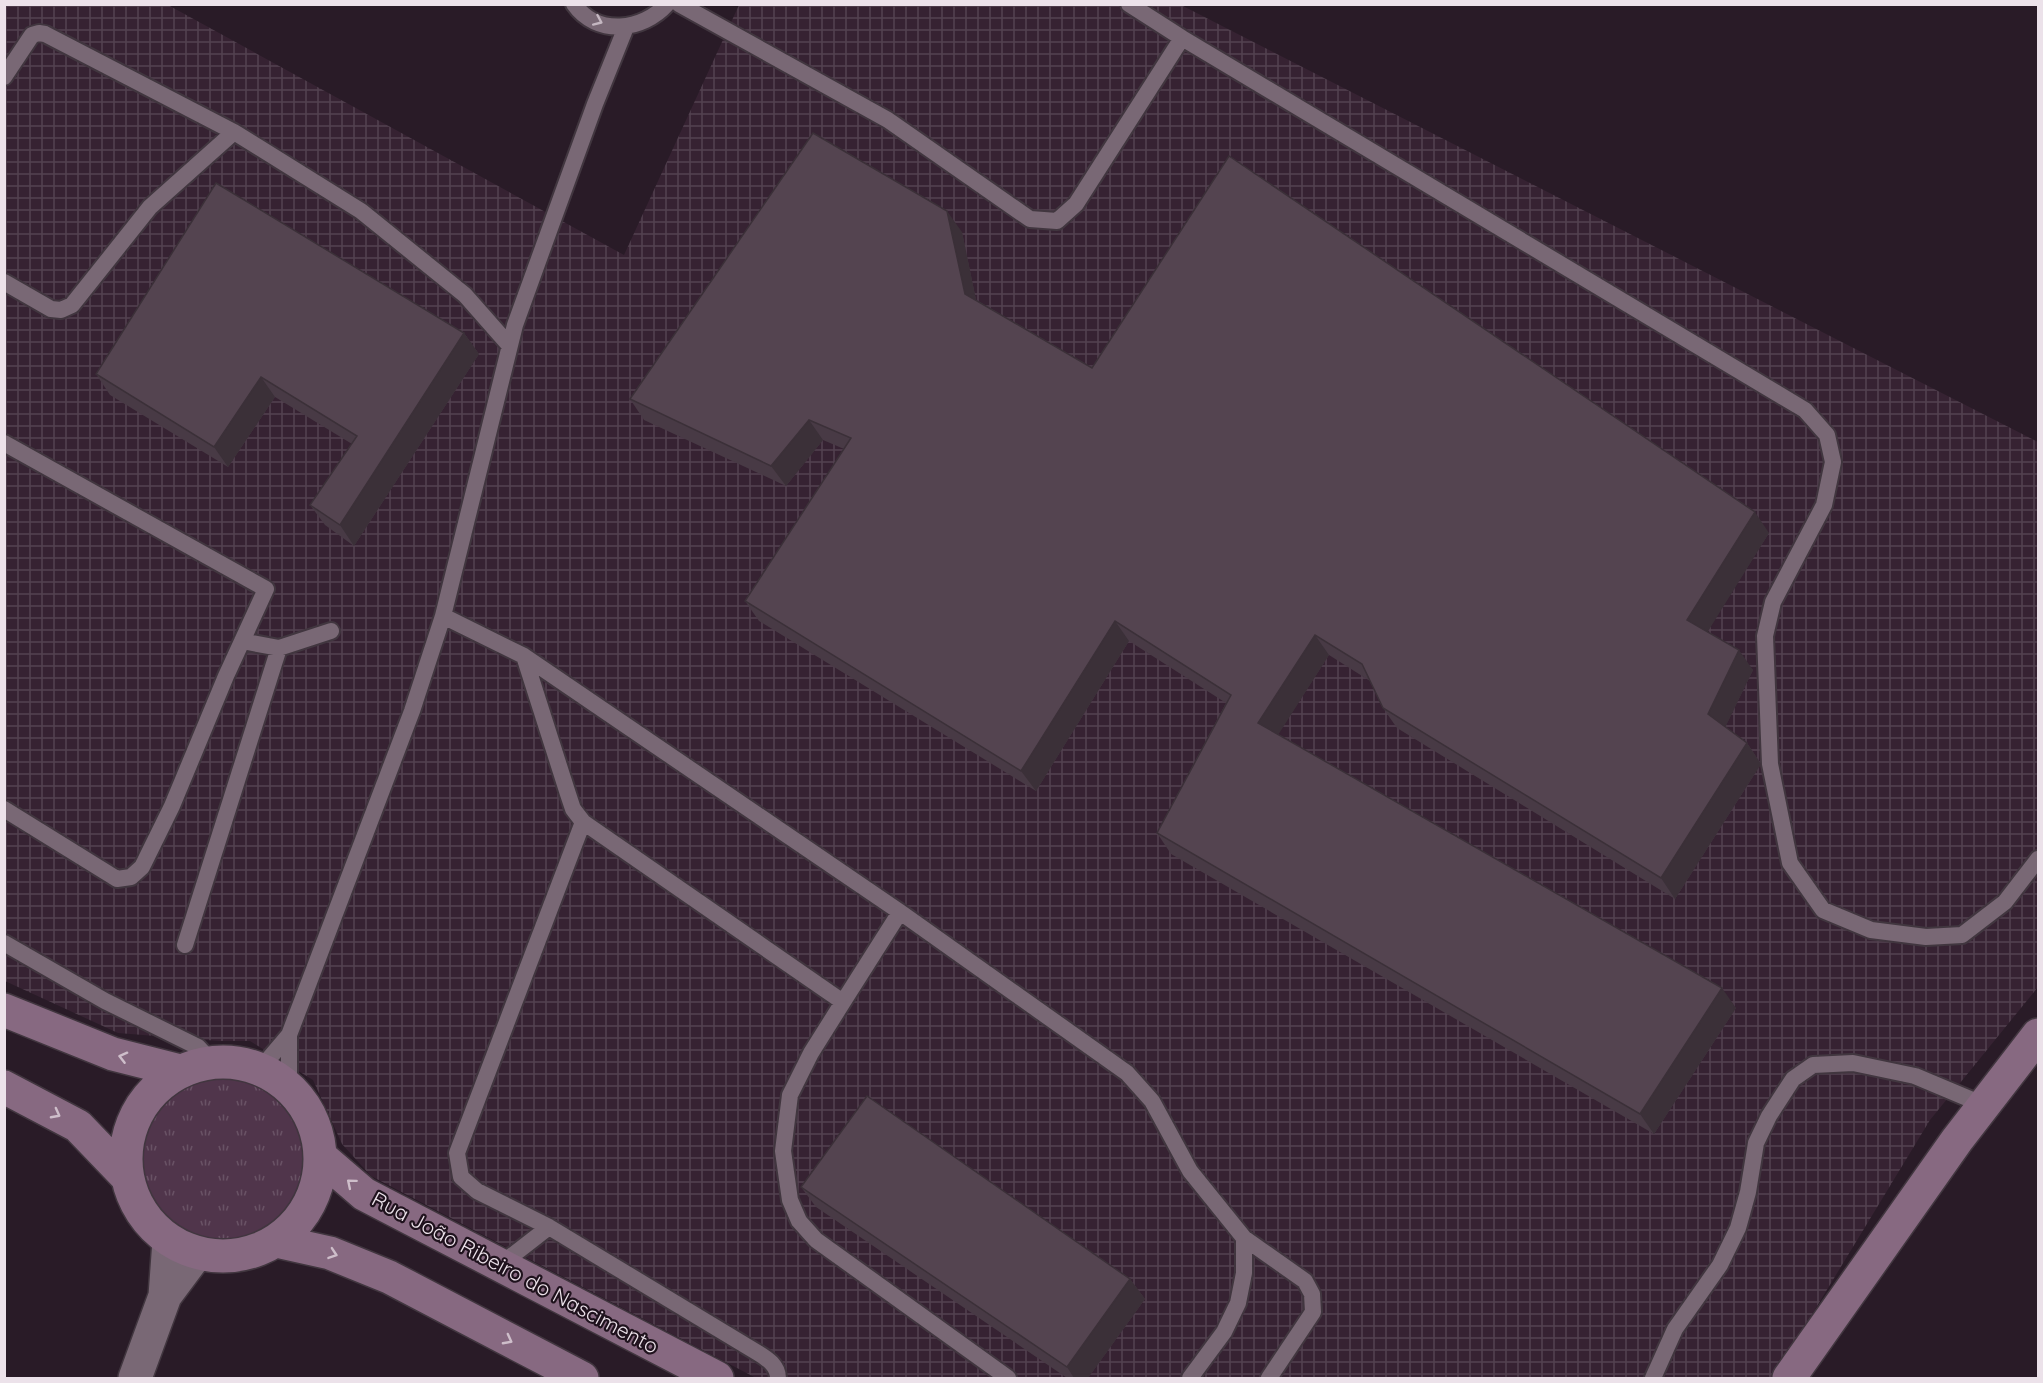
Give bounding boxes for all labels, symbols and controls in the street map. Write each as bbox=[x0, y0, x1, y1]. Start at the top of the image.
one-way arrow bbox=[591, 14, 602, 26]
one-way arrow bbox=[119, 1051, 129, 1064]
one-way arrow bbox=[50, 1107, 61, 1118]
one-way arrow bbox=[347, 1179, 358, 1190]
street label: Rua João Ribeiro do Nascimento bbox=[368, 1185, 663, 1359]
one-way arrow bbox=[327, 1247, 338, 1260]
one-way arrow bbox=[502, 1332, 513, 1344]

